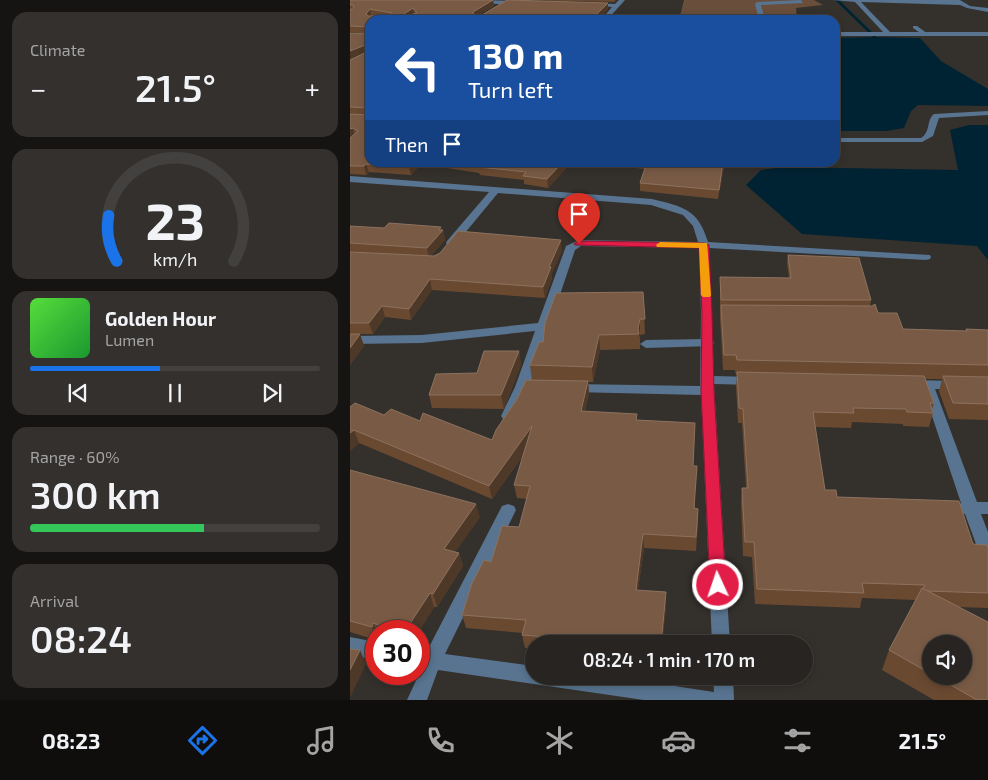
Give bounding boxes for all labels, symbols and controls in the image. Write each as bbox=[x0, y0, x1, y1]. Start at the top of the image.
text: 130 m bbox=[468, 34, 563, 76]
icon: left bbox=[385, 35, 450, 100]
text: Climate bbox=[30, 40, 85, 59]
text: 21.5° bbox=[135, 64, 216, 110]
text: − bbox=[30, 71, 46, 105]
text: + bbox=[305, 71, 320, 105]
text: Turn left bbox=[468, 76, 553, 102]
icon: arrive bbox=[438, 130, 466, 158]
text: Then bbox=[385, 133, 428, 156]
text: 23 bbox=[145, 188, 205, 250]
pin bbox=[558, 193, 600, 244]
icon: arrive bbox=[565, 200, 593, 228]
text: km/h bbox=[153, 248, 197, 270]
text: Golden Hour bbox=[105, 307, 216, 330]
text: Lumen bbox=[105, 330, 154, 349]
icon: previous bbox=[64, 379, 92, 407]
icon: pause bbox=[161, 379, 189, 407]
icon: next bbox=[258, 379, 286, 407]
text: Range · 60% bbox=[30, 447, 119, 466]
text: 300 km bbox=[30, 471, 161, 517]
position arrow bbox=[691, 558, 743, 610]
text: Arrival bbox=[30, 591, 79, 610]
text: 08:24 bbox=[30, 615, 132, 661]
speed limit sign: 30 bbox=[365, 620, 430, 685]
map controls bbox=[922, 635, 972, 685]
button: sound bbox=[922, 635, 972, 685]
text: 08:24 · 1 min · 170 m bbox=[583, 648, 755, 671]
icon: directions bbox=[185, 723, 220, 758]
icon: music bbox=[304, 723, 339, 758]
icon: phone bbox=[423, 723, 458, 758]
icon: climate bbox=[542, 723, 577, 758]
icon: car bbox=[661, 723, 696, 758]
icon: filters bbox=[780, 723, 815, 758]
text: 08:23 bbox=[42, 727, 101, 753]
text: 21.5° bbox=[899, 727, 946, 753]

